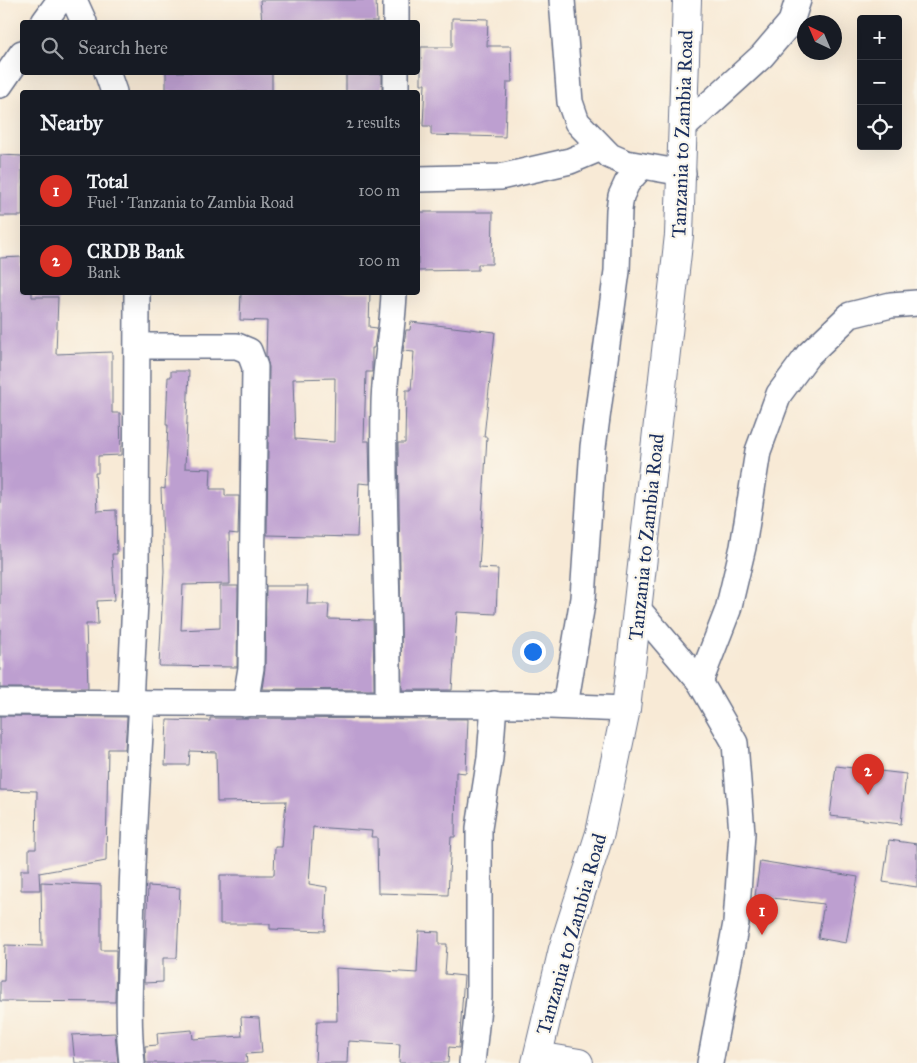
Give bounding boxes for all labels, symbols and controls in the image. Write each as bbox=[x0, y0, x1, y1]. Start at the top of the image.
north arrow bbox=[797, 15, 842, 60]
map controls bbox=[857, 15, 902, 150]
button: + bbox=[857, 15, 902, 60]
search box bbox=[20, 20, 420, 75]
street label: Tanzania to Zambia Road bbox=[666, 29, 698, 239]
icon: search bbox=[38, 34, 66, 62]
text: Search here bbox=[78, 36, 168, 59]
button: − bbox=[857, 60, 902, 105]
button: locate bbox=[857, 105, 902, 150]
text: Nearby bbox=[40, 110, 103, 136]
text: 2 results bbox=[346, 113, 400, 132]
text: Total bbox=[87, 170, 128, 193]
text: 1 bbox=[53, 181, 59, 200]
text: 100 m bbox=[358, 181, 400, 200]
text: Fuel · Tanzania to Zambia Road bbox=[87, 193, 294, 212]
text: CRDB Bank bbox=[87, 240, 184, 263]
text: 2 bbox=[52, 251, 60, 270]
text: 100 m bbox=[358, 251, 400, 270]
text: Bank bbox=[87, 263, 120, 282]
street label: Tanzania to Zambia Road bbox=[623, 432, 669, 642]
your location bbox=[520, 639, 546, 665]
pin: 2 bbox=[852, 754, 884, 795]
street label: Tanzania to Zambia Road bbox=[531, 831, 611, 1037]
pin: 1 bbox=[746, 894, 778, 935]

